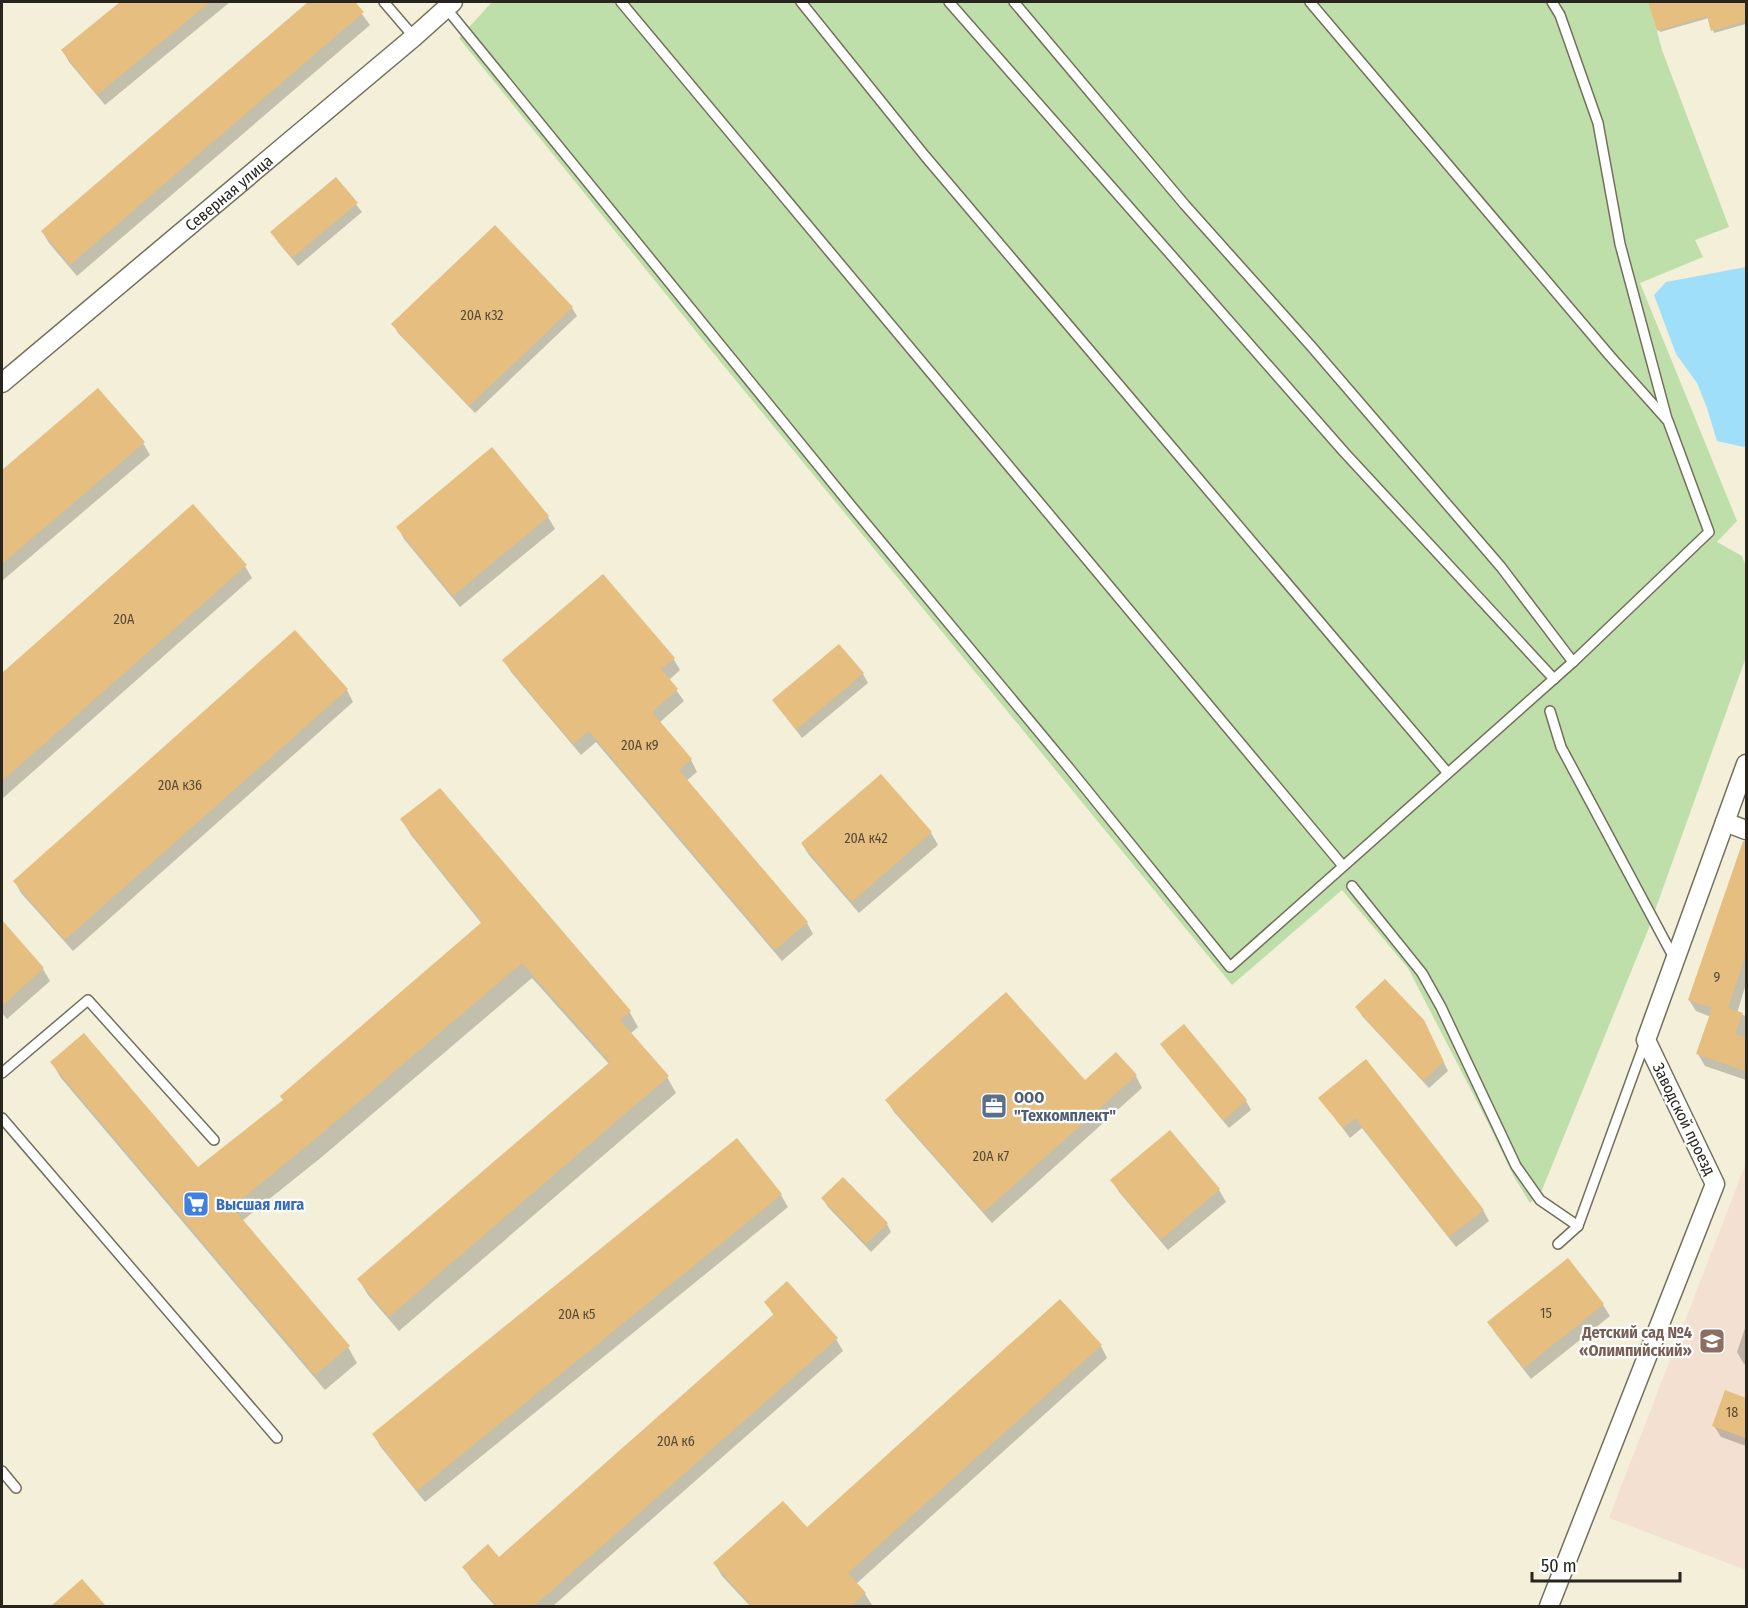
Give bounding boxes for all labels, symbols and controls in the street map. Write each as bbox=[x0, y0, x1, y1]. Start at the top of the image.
street label: Северная улица bbox=[181, 150, 276, 235]
house number: 20А к32 bbox=[460, 307, 504, 324]
house number: 20А bbox=[114, 611, 135, 628]
house number: 20А к9 bbox=[621, 737, 659, 754]
house number: 20А к36 bbox=[158, 777, 202, 794]
house number: 20А к42 bbox=[844, 830, 888, 847]
house number: 9 bbox=[1714, 969, 1721, 986]
street label: Заводской проезд bbox=[1649, 1060, 1719, 1178]
place label: ООО "Техкомплект" bbox=[1014, 1088, 1116, 1125]
office icon: ООО "Техкомплект" bbox=[979, 1091, 1009, 1121]
house number: 20А к7 bbox=[973, 1148, 1010, 1165]
supermarket icon: Высшая лига bbox=[181, 1189, 211, 1219]
place label: Высшая лига bbox=[216, 1195, 304, 1214]
house number: 15 bbox=[1540, 1305, 1552, 1322]
house number: 20А к5 bbox=[559, 1306, 595, 1323]
place label: Детский сад №4 «Олимпийский» bbox=[1579, 1323, 1692, 1360]
school or university icon: Детский сад №4 «Олимпийский» bbox=[1697, 1326, 1727, 1356]
house number: 18 bbox=[1726, 1404, 1738, 1421]
house number: 20А к6 bbox=[657, 1433, 695, 1450]
scale bar bbox=[1532, 1545, 1680, 1583]
text: 50 m bbox=[1541, 1555, 1577, 1577]

